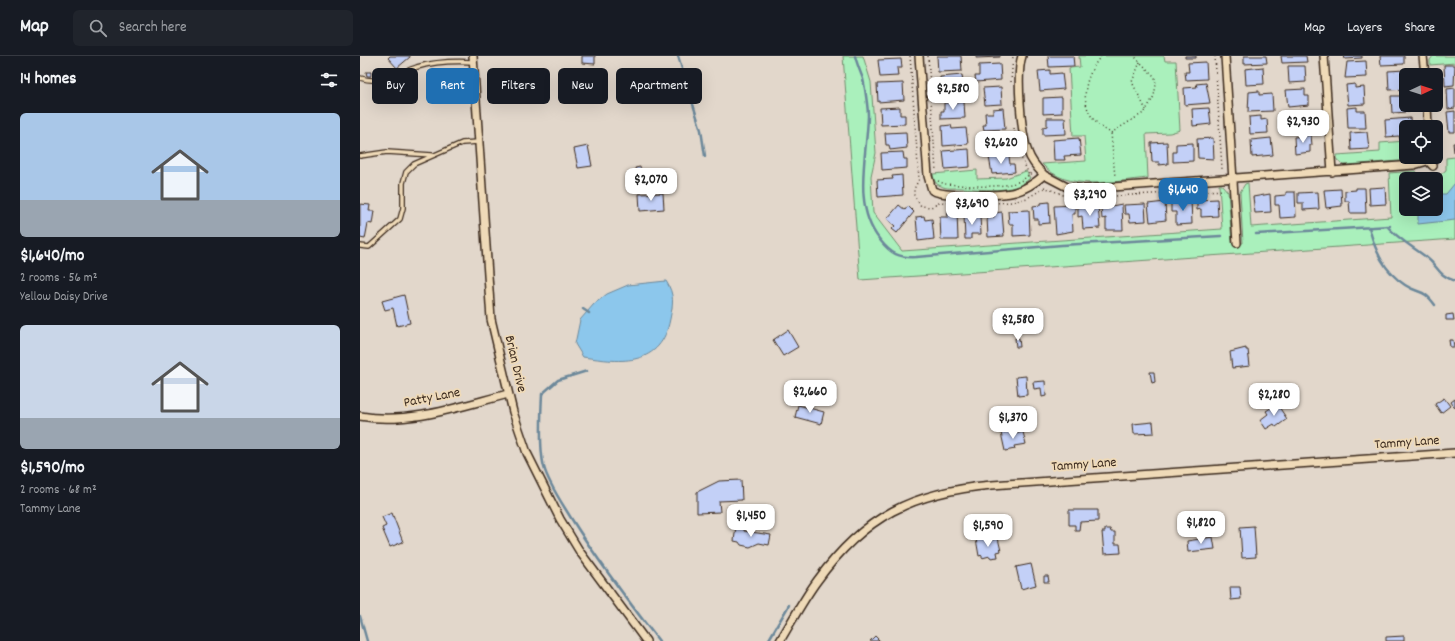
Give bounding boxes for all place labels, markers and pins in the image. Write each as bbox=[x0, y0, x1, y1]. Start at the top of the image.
pin: $2,580 bbox=[920, 77, 986, 111]
pin: $2,930 bbox=[1270, 110, 1336, 144]
pin: $2,620 bbox=[968, 131, 1034, 165]
pin: $2,070 bbox=[618, 168, 684, 202]
pin: $1,640 bbox=[1150, 178, 1216, 212]
pin: $3,290 bbox=[1057, 183, 1123, 217]
pin: $3,690 bbox=[939, 192, 1005, 226]
pin: $2,580 bbox=[985, 308, 1051, 342]
pin: $2,660 bbox=[777, 380, 843, 414]
pin: $2,280 bbox=[1241, 383, 1307, 417]
pin: $1,370 bbox=[980, 406, 1046, 440]
pin: $1,450 bbox=[718, 504, 784, 538]
pin: $1,820 bbox=[1168, 511, 1234, 545]
pin: $1,590 bbox=[955, 514, 1021, 548]

